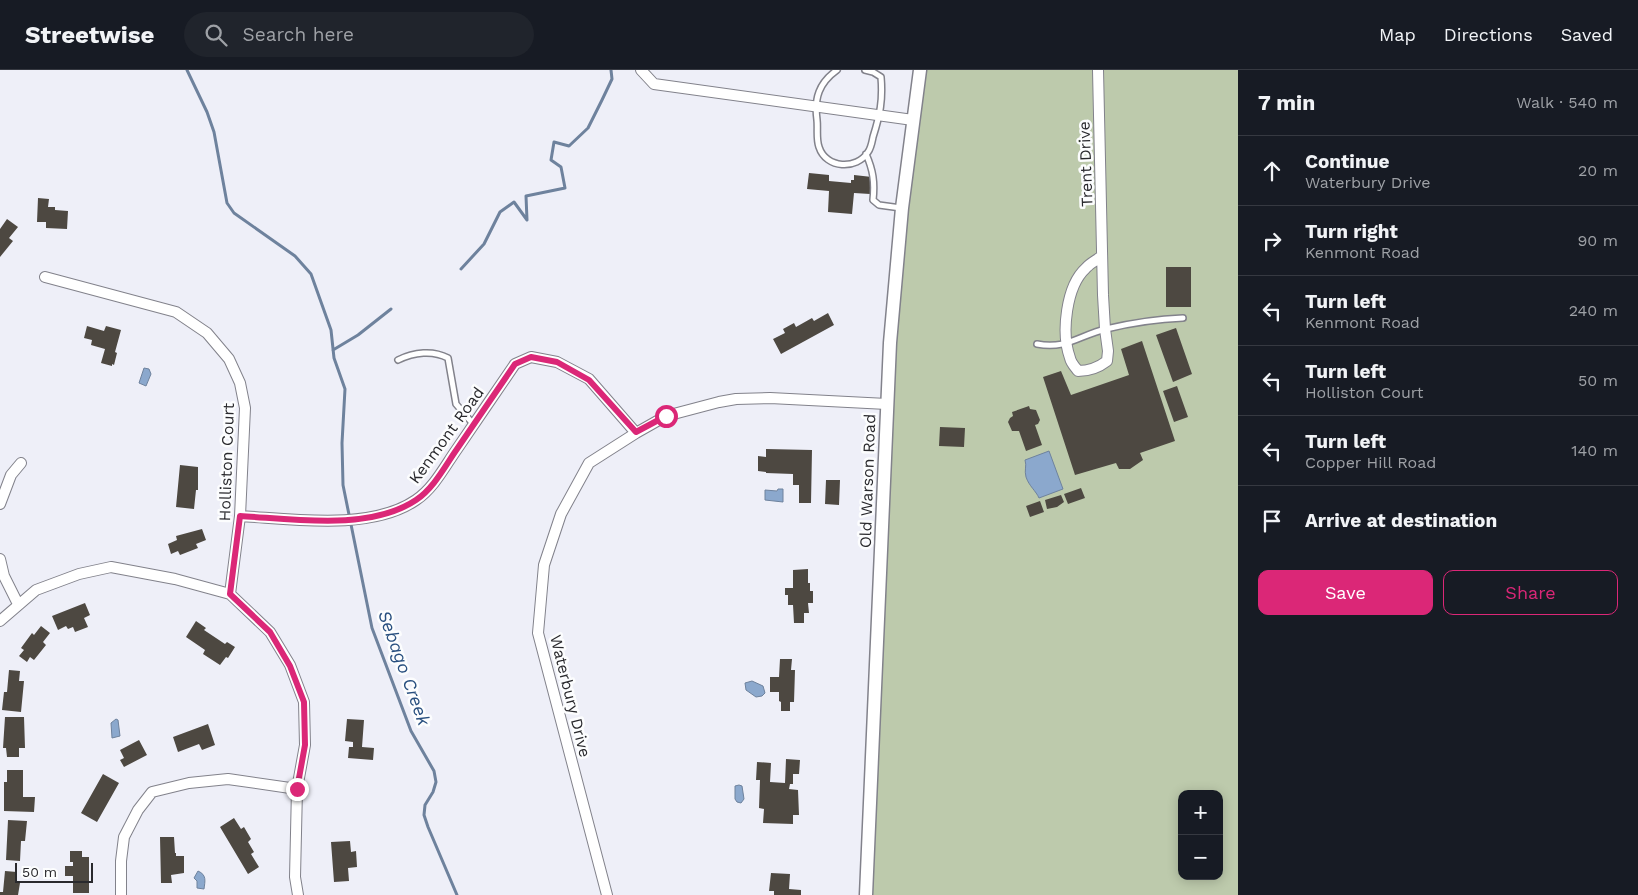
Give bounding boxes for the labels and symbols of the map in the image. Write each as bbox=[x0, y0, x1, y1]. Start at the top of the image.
street label: Trent Drive bbox=[1075, 121, 1096, 207]
street label: Kenmont Road bbox=[405, 383, 488, 487]
street label: Holliston Court bbox=[215, 402, 238, 522]
route start bbox=[655, 405, 678, 428]
street label: Old Warson Road bbox=[856, 414, 879, 549]
water label: Sebago Creek bbox=[374, 607, 435, 729]
street label: Waterbury Drive bbox=[546, 633, 595, 759]
route end bbox=[286, 778, 309, 801]
scale bar bbox=[15, 860, 92, 883]

